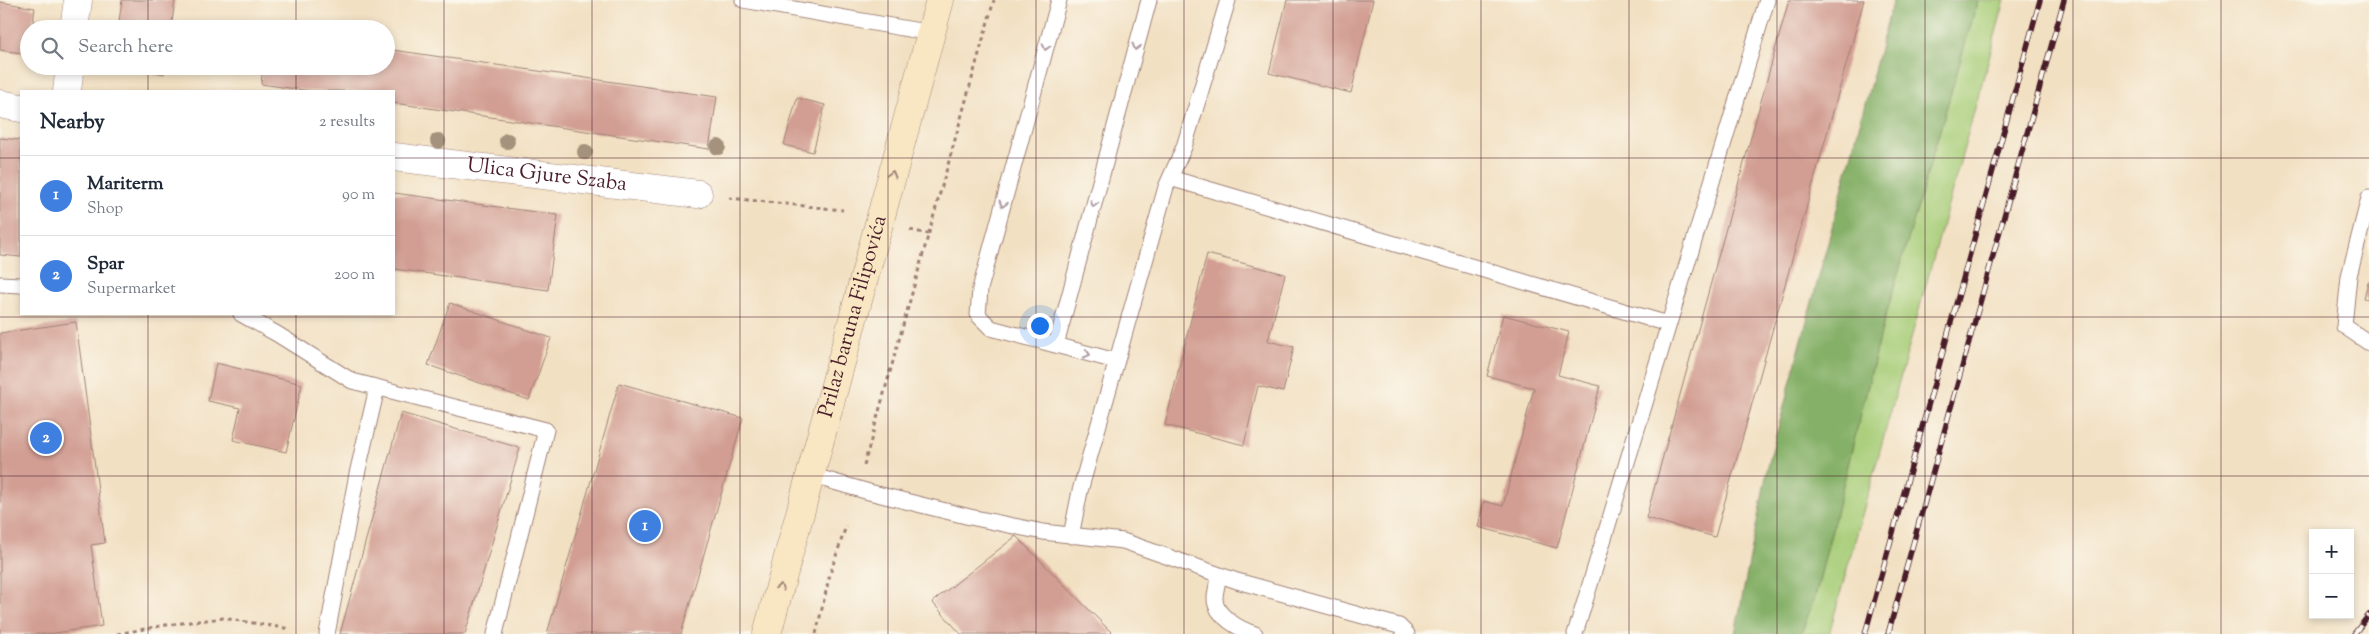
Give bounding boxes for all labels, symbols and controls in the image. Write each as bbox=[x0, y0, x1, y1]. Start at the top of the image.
search box bbox=[20, 20, 395, 75]
icon: search bbox=[38, 34, 66, 62]
text: Search here bbox=[78, 34, 173, 61]
one-way arrow bbox=[1132, 42, 1142, 51]
one-way arrow bbox=[1041, 43, 1052, 51]
text: Nearby bbox=[40, 108, 105, 138]
text: 2 results bbox=[319, 111, 375, 134]
street label: Ulica Gjure Szaba bbox=[465, 151, 629, 200]
one-way arrow bbox=[886, 169, 897, 178]
text: Mariterm bbox=[87, 171, 164, 198]
text: 1 bbox=[53, 184, 59, 207]
text: 90 m bbox=[342, 184, 375, 207]
text: Shop bbox=[87, 198, 123, 221]
one-way arrow bbox=[998, 199, 1009, 208]
one-way arrow bbox=[1089, 199, 1100, 208]
street label: Prilaz baruna Filipovića bbox=[812, 212, 896, 421]
text: Spar bbox=[87, 251, 125, 278]
text: 2 bbox=[52, 264, 60, 287]
text: 200 m bbox=[334, 264, 375, 287]
text: Supermarket bbox=[87, 278, 176, 301]
your location bbox=[1027, 313, 1053, 339]
one-way arrow bbox=[1083, 348, 1091, 358]
pin: 2 bbox=[30, 419, 62, 457]
pin: 1 bbox=[629, 507, 661, 545]
map controls bbox=[2309, 529, 2354, 619]
button: + bbox=[2309, 529, 2354, 574]
button: − bbox=[2309, 574, 2354, 619]
one-way arrow bbox=[774, 583, 784, 591]

